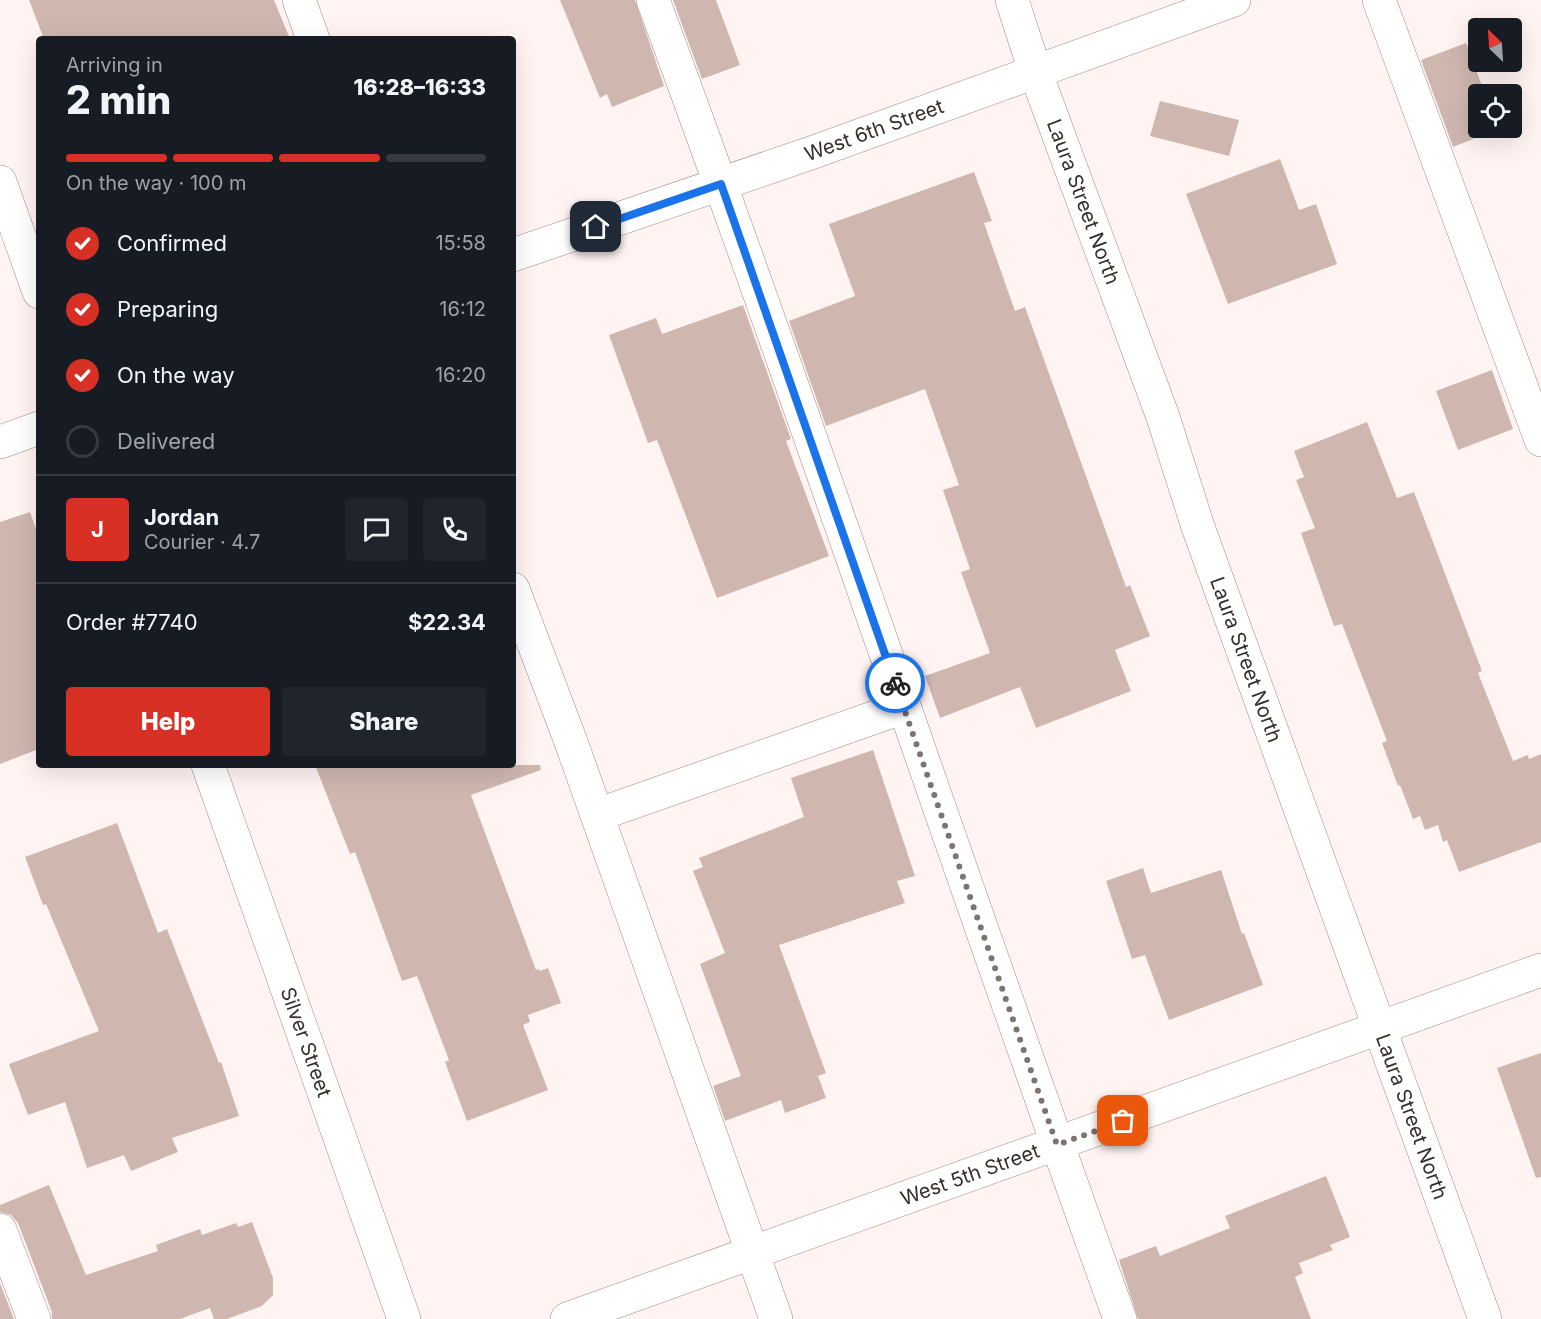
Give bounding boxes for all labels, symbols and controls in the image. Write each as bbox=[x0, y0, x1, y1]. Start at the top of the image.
north arrow bbox=[1468, 18, 1522, 72]
map controls bbox=[1468, 18, 1522, 138]
text: Arriving in bbox=[66, 53, 163, 77]
text: 16:28–16:33 bbox=[353, 74, 486, 100]
text: 2 min bbox=[66, 76, 171, 123]
button: locate bbox=[1468, 84, 1522, 138]
street label: West 6th Street bbox=[801, 94, 947, 166]
street label: Laura Street North bbox=[1042, 116, 1125, 288]
text: On the way · 100 m bbox=[66, 171, 246, 195]
pin bbox=[570, 201, 621, 252]
icon: home bbox=[579, 210, 612, 243]
icon: check bbox=[66, 227, 99, 260]
text: Confirmed bbox=[117, 230, 227, 256]
text: 15:58 bbox=[435, 231, 486, 255]
icon: check bbox=[66, 293, 99, 326]
text: Preparing bbox=[117, 296, 218, 322]
text: 16:12 bbox=[439, 297, 486, 321]
icon: check bbox=[66, 359, 99, 392]
text: On the way bbox=[117, 362, 235, 388]
text: 16:20 bbox=[435, 363, 486, 387]
text: Delivered bbox=[117, 428, 215, 454]
button: chat bbox=[345, 498, 408, 561]
button: phone bbox=[423, 498, 486, 561]
text: Jordan bbox=[144, 504, 219, 530]
text: J bbox=[91, 516, 104, 542]
text: Courier · 4.7 bbox=[144, 530, 260, 554]
street label: Laura Street North bbox=[1205, 574, 1287, 746]
text: Order #7740 bbox=[66, 609, 198, 635]
text: $22.34 bbox=[408, 609, 486, 635]
courier bbox=[865, 653, 925, 713]
icon: bike bbox=[879, 667, 912, 700]
button: Help bbox=[66, 687, 270, 756]
button: Share bbox=[282, 687, 486, 756]
street label: Silver Street bbox=[276, 984, 337, 1101]
street label: Laura Street North bbox=[1371, 1031, 1453, 1202]
pin bbox=[1097, 1095, 1148, 1146]
icon: bag bbox=[1106, 1104, 1139, 1137]
street label: West 5th Street bbox=[897, 1139, 1043, 1211]

